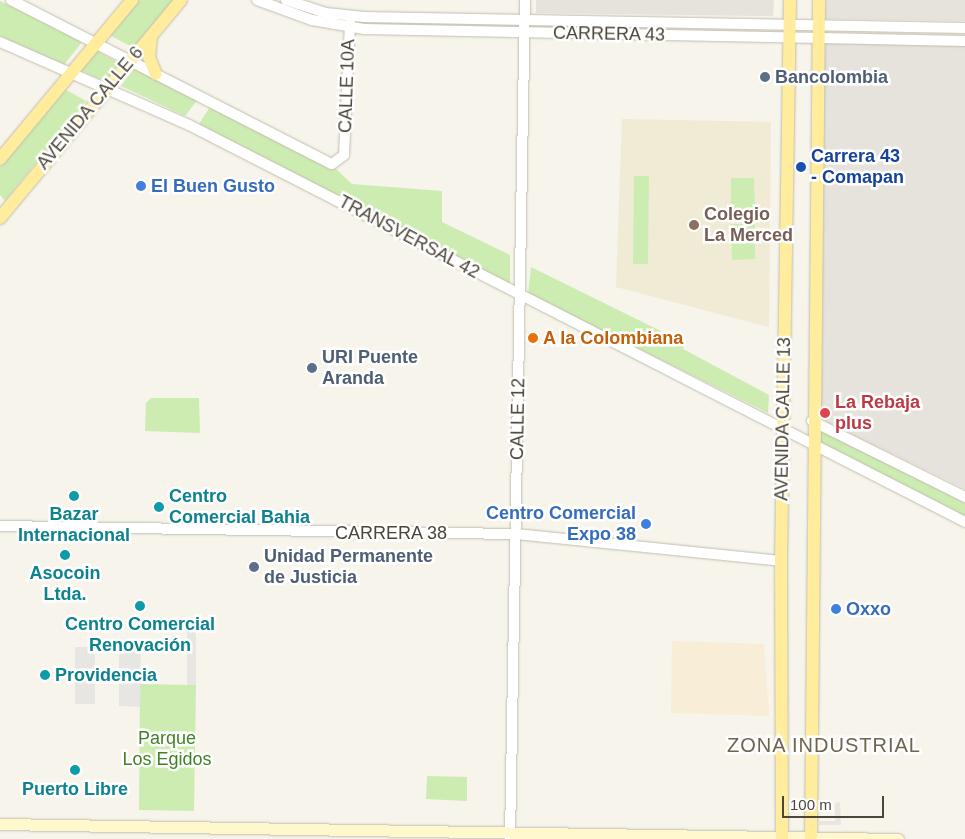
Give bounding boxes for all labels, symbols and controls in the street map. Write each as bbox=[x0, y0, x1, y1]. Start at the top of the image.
street label: CARRERA 43 bbox=[552, 22, 666, 46]
street label: CALLE 10A bbox=[335, 39, 359, 133]
street label: AVENIDA CALLE 6 bbox=[32, 42, 148, 174]
place label: Bancolombia bbox=[775, 66, 888, 88]
marker: Bancolombia bbox=[759, 71, 771, 83]
place label: Carrera 43 - Comapan bbox=[811, 146, 904, 188]
marker: Carrera 43 - Comapan bbox=[795, 161, 807, 173]
place label: El Buen Gusto bbox=[151, 175, 275, 197]
marker: El Buen Gusto bbox=[135, 180, 147, 192]
street label: TRANSVERSAL 42 bbox=[335, 191, 483, 283]
place label: Colegio La Merced bbox=[704, 204, 793, 246]
marker: Colegio La Merced bbox=[688, 219, 700, 231]
place label: A la Colombiana bbox=[543, 327, 684, 349]
marker: A la Colombiana bbox=[527, 332, 539, 344]
street label: AVENIDA CALLE 13 bbox=[771, 336, 795, 502]
place label: URI Puente Aranda bbox=[322, 347, 418, 389]
marker: URI Puente Aranda bbox=[306, 362, 318, 374]
street label: CALLE 12 bbox=[506, 378, 530, 460]
place label: La Rebaja plus bbox=[835, 392, 920, 434]
marker: La Rebaja plus bbox=[819, 407, 831, 419]
place label: Centro Comercial Bahia bbox=[169, 486, 310, 528]
marker: Bazar Internacional bbox=[68, 490, 80, 502]
marker: Centro Comercial Bahia bbox=[153, 501, 165, 513]
place label: Centro Comercial Expo 38 bbox=[486, 503, 636, 546]
place label: Bazar Internacional bbox=[18, 504, 130, 546]
marker: Centro Comercial Expo 38 bbox=[640, 518, 652, 530]
street label: CARRERA 38 bbox=[334, 522, 448, 544]
place label: Unidad Permanente de Justicia bbox=[264, 546, 433, 588]
marker: Asocoin Ltda. bbox=[59, 549, 71, 561]
marker: Unidad Permanente de Justicia bbox=[248, 561, 260, 573]
place label: Asocoin Ltda. bbox=[29, 563, 101, 606]
place label: Oxxo bbox=[846, 598, 891, 620]
marker: Centro Comercial Renovación bbox=[134, 600, 146, 612]
marker: Oxxo bbox=[830, 603, 842, 615]
place label: Centro Comercial Renovación bbox=[65, 614, 215, 656]
place label: Providencia bbox=[55, 664, 157, 686]
marker: Providencia bbox=[39, 669, 51, 681]
park label: Parque Los Egidos bbox=[122, 728, 212, 771]
district label: ZONA INDUSTRIAL bbox=[725, 733, 923, 757]
marker: Puerto Libre bbox=[69, 764, 81, 776]
place label: Puerto Libre bbox=[22, 778, 128, 800]
scale bar bbox=[785, 786, 888, 818]
text: 100 m bbox=[790, 796, 832, 813]

